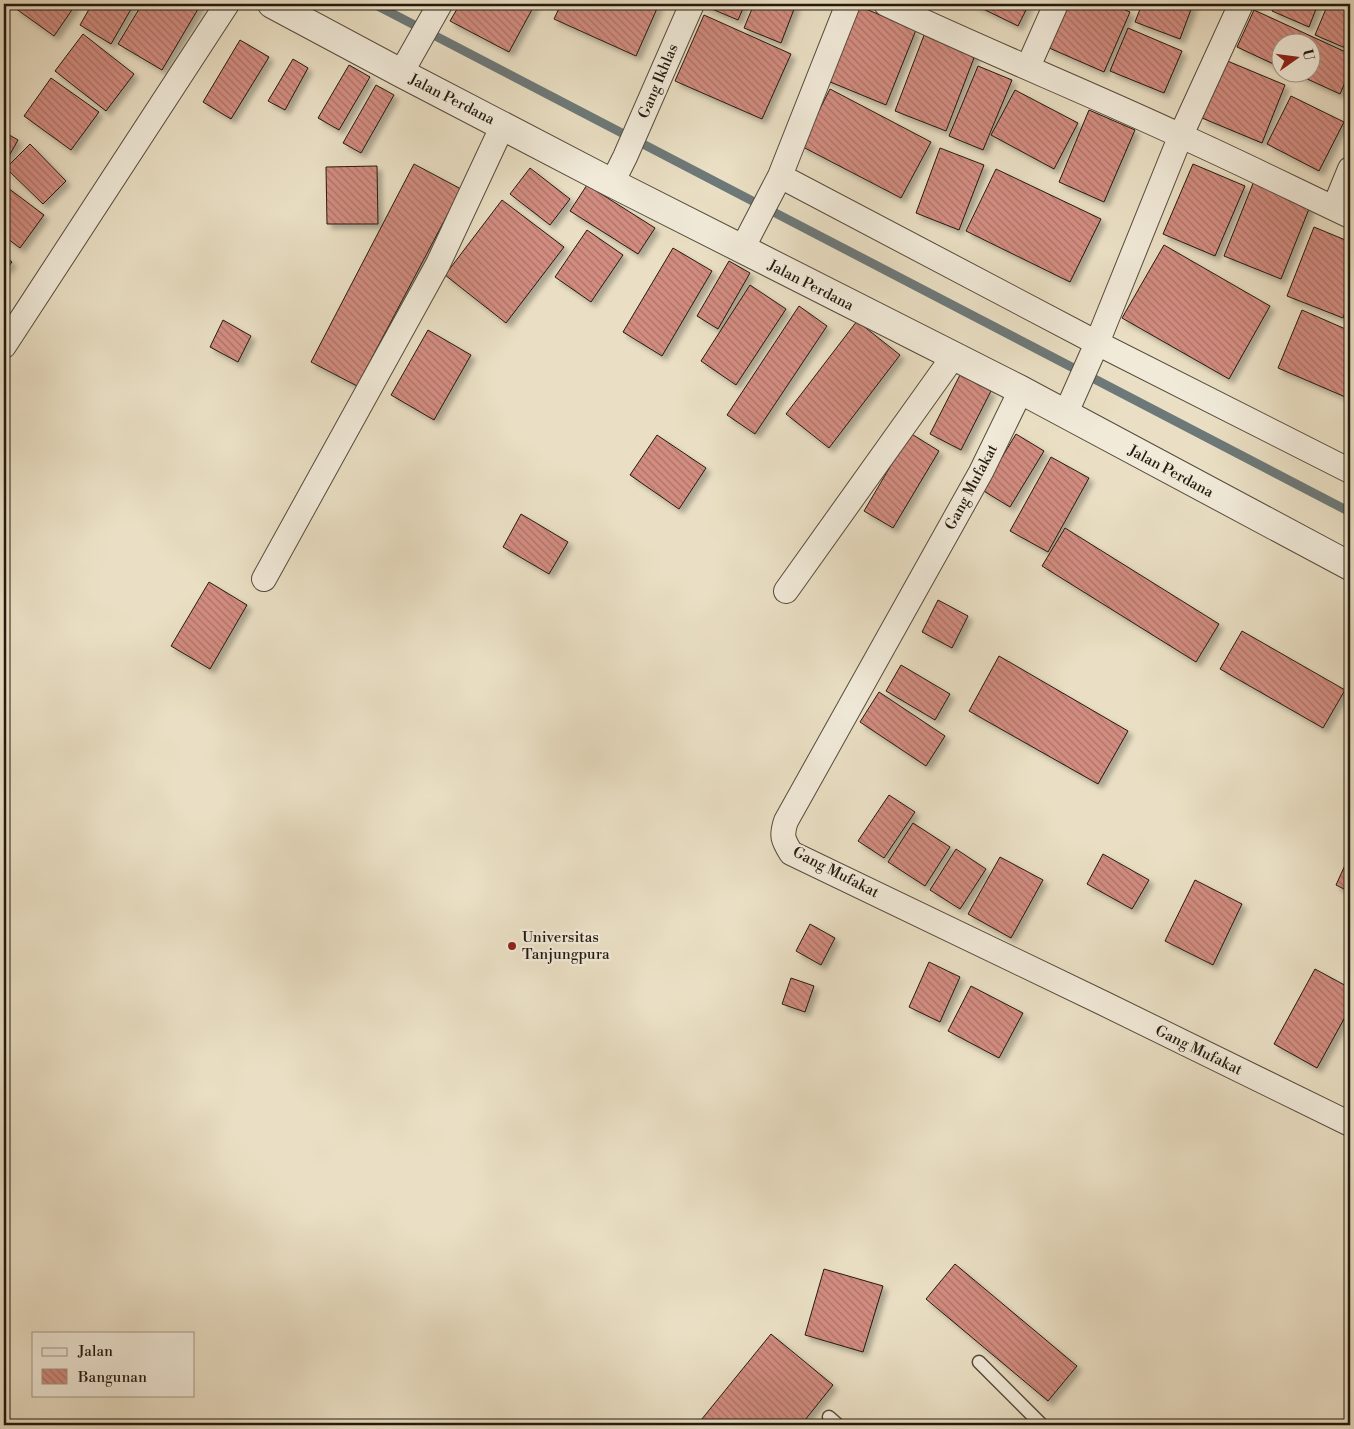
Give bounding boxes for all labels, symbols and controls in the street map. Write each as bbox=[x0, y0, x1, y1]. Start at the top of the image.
north arrow bbox=[1272, 32, 1322, 82]
street label: Gang Ikhlas bbox=[634, 41, 683, 122]
text: U bbox=[1298, 48, 1318, 63]
street label: Jalan Perdana bbox=[405, 69, 498, 129]
street label: Jalan Perdana bbox=[764, 255, 857, 315]
street label: Gang Mufakat bbox=[941, 440, 1002, 533]
street label: Jalan Perdana bbox=[1124, 441, 1217, 502]
street label: Gang Mufakat bbox=[789, 843, 883, 903]
place label: Universitas Tanjungpura bbox=[522, 928, 610, 964]
marker: Universitas Tanjungpura bbox=[506, 940, 518, 952]
street label: Gang Mufakat bbox=[1152, 1021, 1246, 1080]
legend bbox=[32, 1332, 195, 1396]
text: Jalan bbox=[77, 1342, 113, 1361]
text: Bangunan bbox=[77, 1368, 147, 1387]

